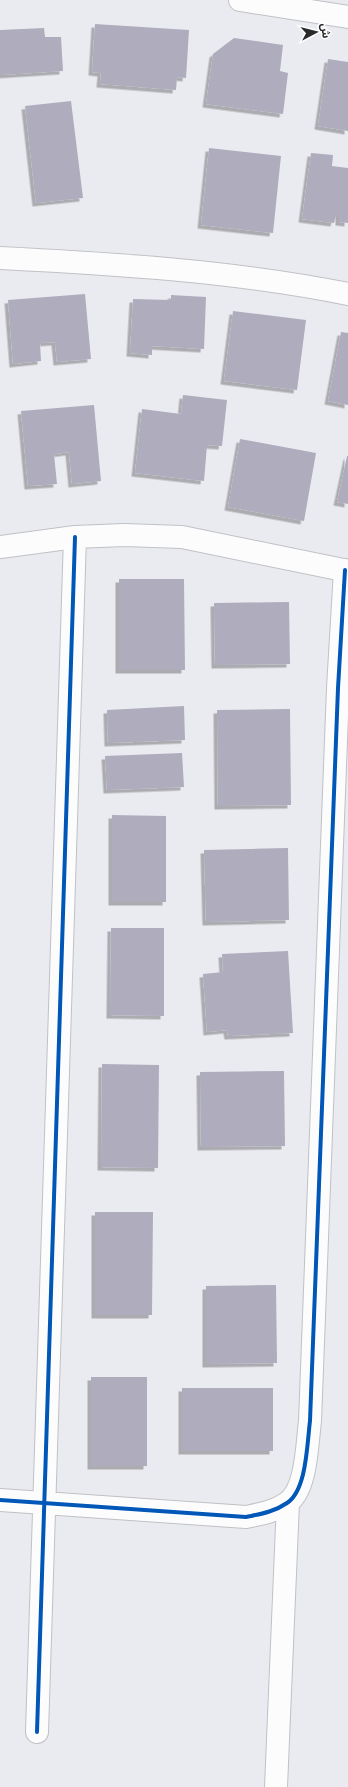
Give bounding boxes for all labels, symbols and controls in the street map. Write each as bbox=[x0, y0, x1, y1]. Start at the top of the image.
north arrow bbox=[296, 12, 336, 52]
text: ش bbox=[318, 22, 334, 39]

